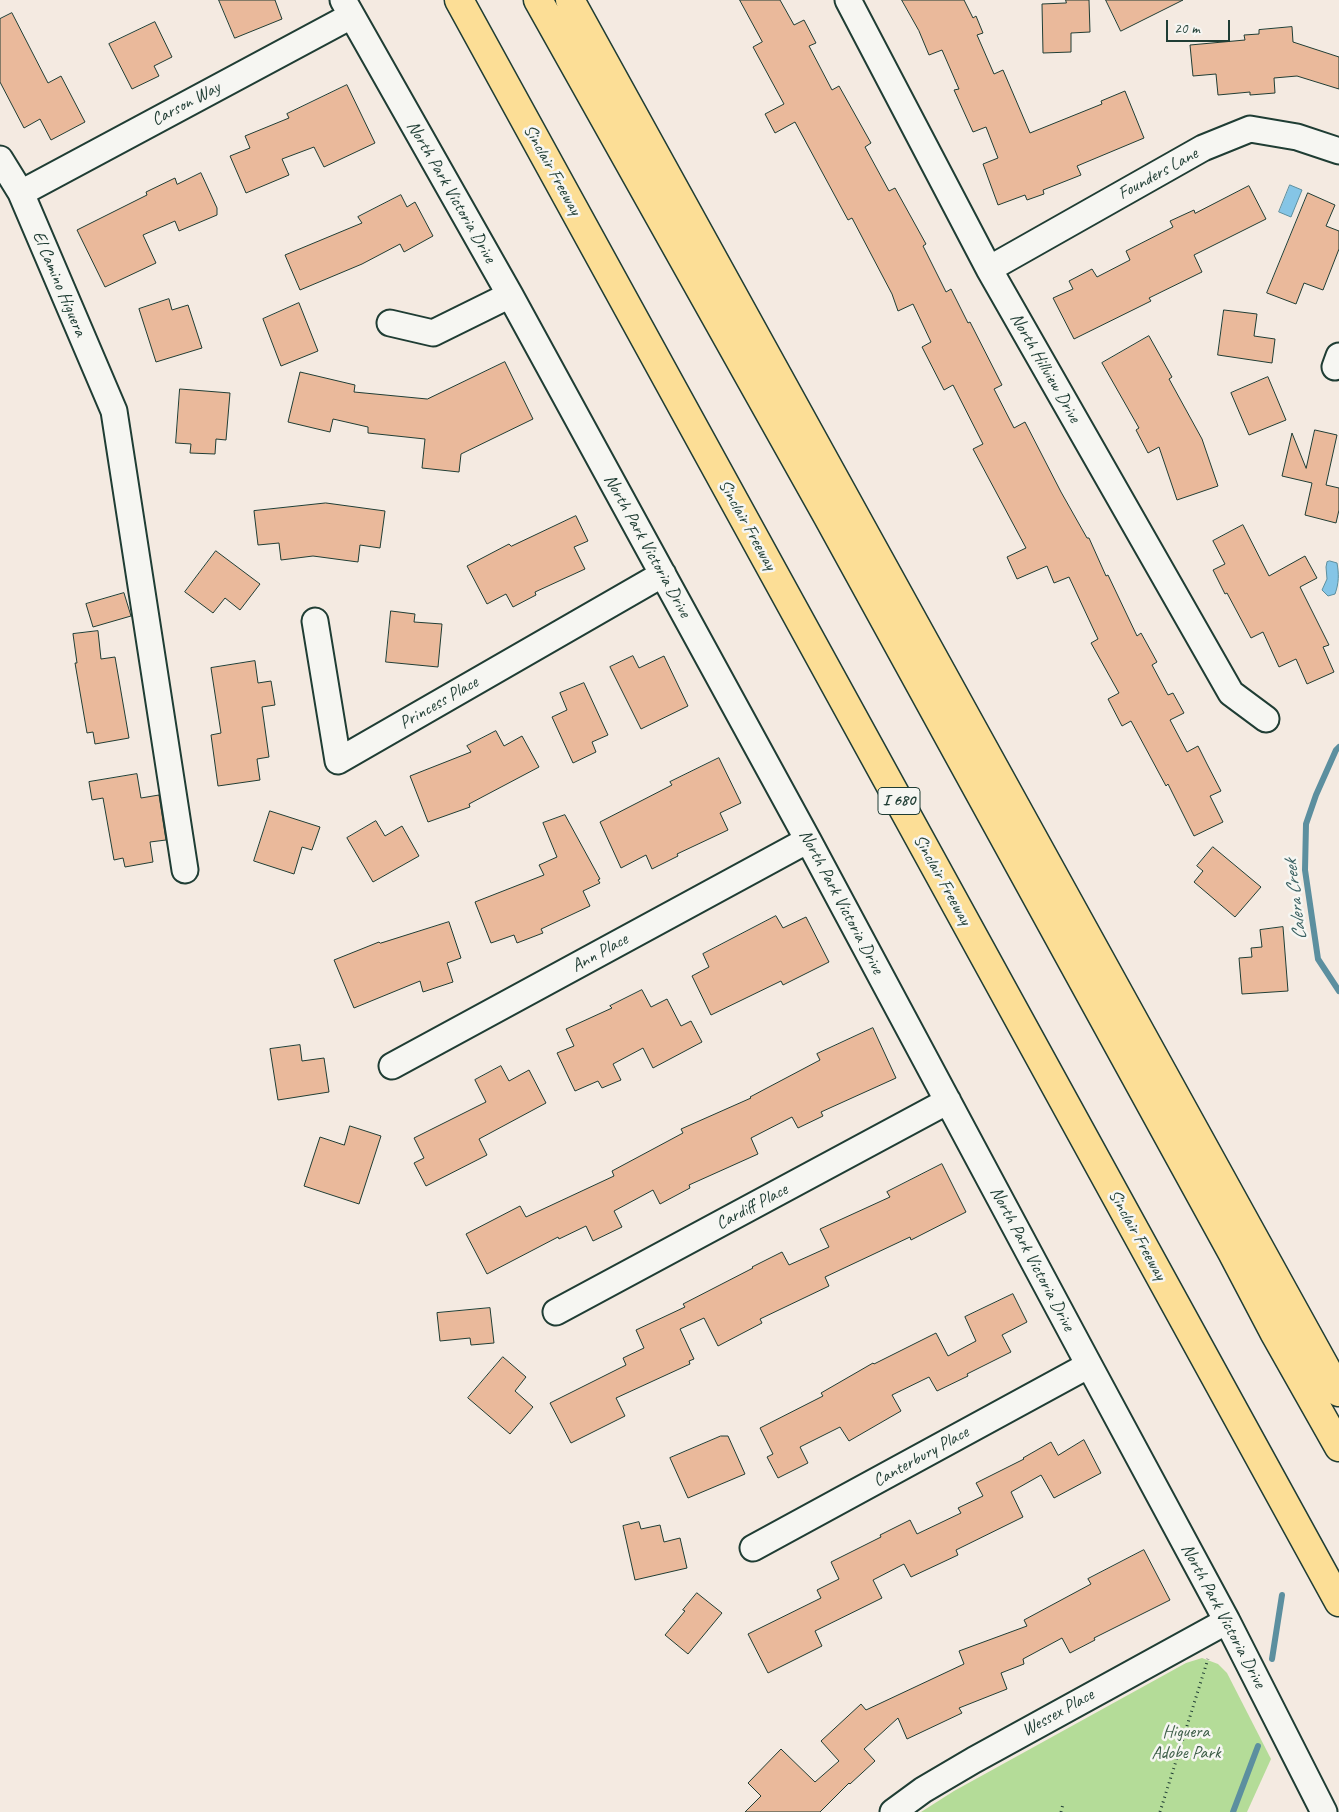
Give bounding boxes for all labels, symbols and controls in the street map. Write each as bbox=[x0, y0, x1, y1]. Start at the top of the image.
scale bar bbox=[1169, 10, 1233, 42]
text: 20 m bbox=[1174, 19, 1200, 38]
street label: Carson Way bbox=[148, 77, 224, 131]
street label: North Park Victoria Drive bbox=[402, 117, 500, 267]
street label: Sinclair Freeway bbox=[518, 121, 586, 219]
street label: Founders Lane bbox=[1114, 143, 1202, 205]
street label: El Camino Higuera bbox=[27, 228, 91, 340]
street label: North Hillview Drive bbox=[1005, 309, 1085, 427]
street label: North Park Victoria Drive bbox=[599, 471, 695, 621]
street label: Sinclair Freeway bbox=[713, 476, 781, 574]
street label: Princess Place bbox=[396, 672, 482, 734]
road number: I 680 bbox=[878, 788, 920, 814]
street label: North Park Victoria Drive bbox=[794, 826, 888, 978]
street label: Sinclair Freeway bbox=[908, 831, 976, 929]
water label: Calera Creek bbox=[1280, 858, 1312, 942]
street label: Ann Place bbox=[568, 929, 632, 977]
street label: Cardiff Place bbox=[712, 1179, 792, 1235]
street label: North Park Victoria Drive bbox=[985, 1183, 1079, 1335]
street label: Sinclair Freeway bbox=[1103, 1186, 1171, 1284]
street label: Canterbury Place bbox=[869, 1422, 973, 1492]
street label: North Park Victoria Drive bbox=[1176, 1540, 1270, 1692]
street label: Wessex Place bbox=[1018, 1684, 1098, 1742]
park label: Higuera Adobe Park bbox=[1151, 1721, 1221, 1764]

